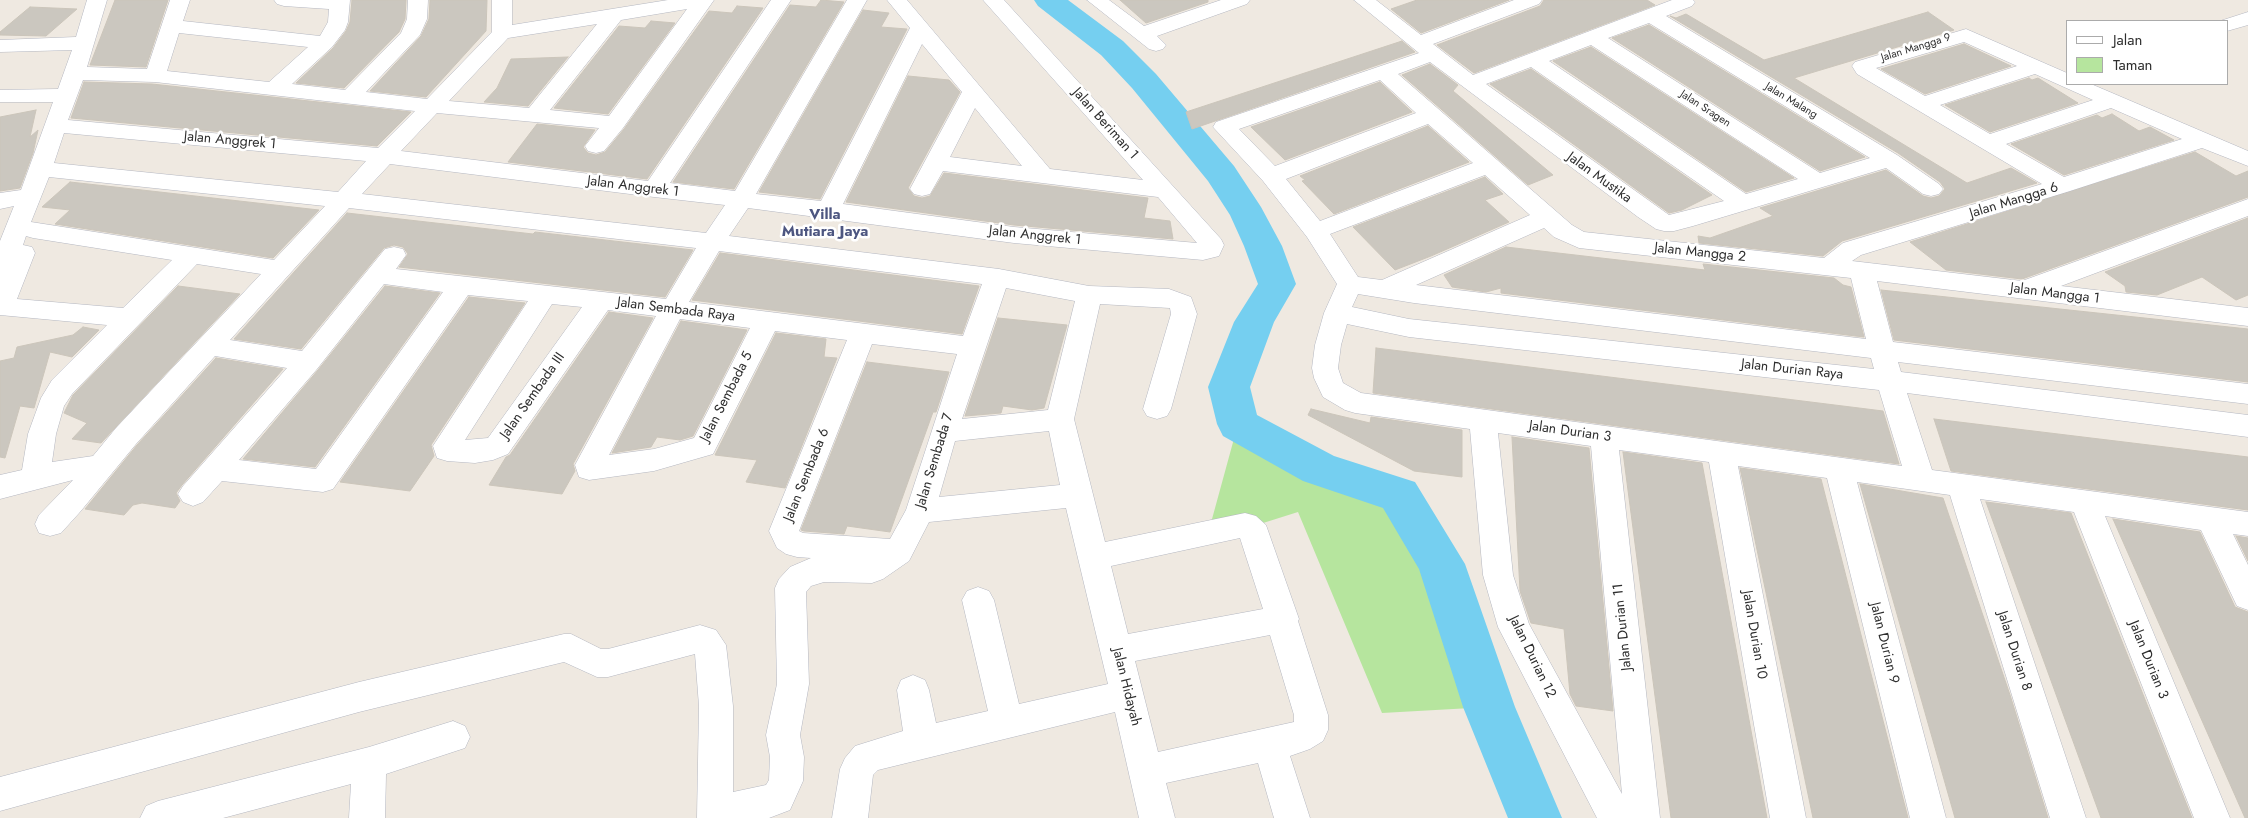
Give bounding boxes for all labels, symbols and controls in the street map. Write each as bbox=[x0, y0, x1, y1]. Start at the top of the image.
legend bbox=[2066, 20, 2228, 85]
text: Jalan bbox=[2113, 29, 2142, 51]
street label: Jalan Mangga 9 bbox=[1880, 31, 1952, 65]
text: Taman bbox=[2113, 54, 2152, 76]
street label: Jalan Malang bbox=[1762, 80, 1820, 122]
street label: Jalan Beriman 1 bbox=[1068, 85, 1142, 163]
street label: Jalan Sragen bbox=[1677, 88, 1733, 130]
street label: Jalan Anggrek 1 bbox=[183, 129, 277, 153]
street label: Jalan Mustika bbox=[1563, 149, 1635, 207]
street label: Jalan Anggrek 1 bbox=[586, 173, 680, 201]
street label: Jalan Mangga 6 bbox=[1968, 180, 2060, 222]
district label: Villa Mutiara Jaya bbox=[782, 206, 868, 241]
street label: Jalan Anggrek 1 bbox=[988, 223, 1082, 249]
street label: Jalan Mangga 2 bbox=[1653, 240, 1747, 266]
street label: Jalan Mangga 1 bbox=[2009, 280, 2101, 308]
street label: Jalan Sembada Raya bbox=[616, 294, 736, 326]
street label: Jalan Sembada 5 bbox=[697, 349, 757, 445]
street label: Jalan Sembada III bbox=[497, 350, 569, 442]
street label: Jalan Durian Raya bbox=[1740, 356, 1844, 384]
street label: Jalan Sembada 7 bbox=[913, 412, 957, 510]
street label: Jalan Durian 3 bbox=[1528, 418, 1612, 446]
street label: Jalan Sembada 6 bbox=[781, 426, 833, 524]
street label: Jalan Durian 11 bbox=[1610, 582, 1636, 672]
street label: Jalan Durian 10 bbox=[1738, 589, 1770, 681]
street label: Jalan Durian 9 bbox=[1866, 601, 1902, 685]
street label: Jalan Durian 8 bbox=[1993, 609, 2035, 693]
street label: Jalan Durian 12 bbox=[1505, 613, 1559, 701]
street label: Jalan Durian 3 bbox=[2125, 618, 2171, 702]
street label: Jalan Hidayah bbox=[1108, 646, 1144, 728]

